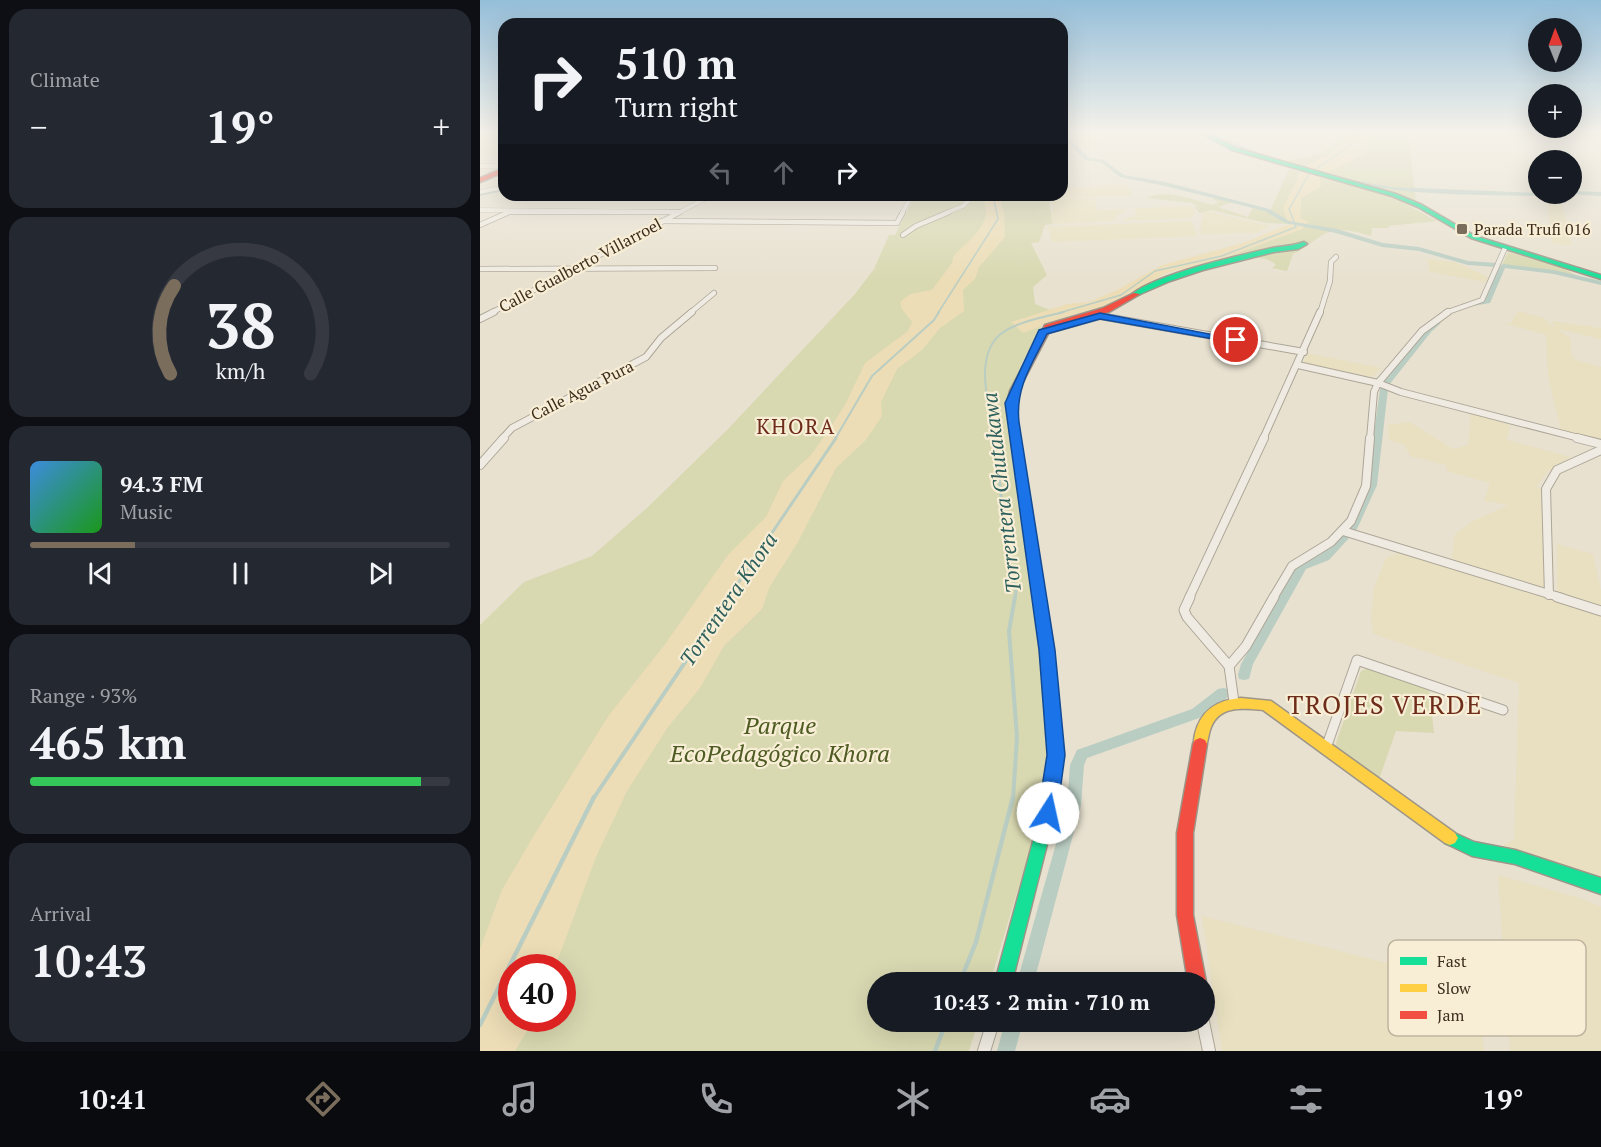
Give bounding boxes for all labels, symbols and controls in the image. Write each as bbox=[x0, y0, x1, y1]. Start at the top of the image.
north arrow bbox=[1528, 18, 1582, 72]
map controls bbox=[1528, 18, 1582, 204]
text: 510 m bbox=[615, 35, 736, 91]
icon: right bbox=[516, 42, 594, 120]
text: Climate bbox=[30, 66, 100, 93]
button: + bbox=[1528, 84, 1582, 138]
text: Turn right bbox=[615, 89, 738, 125]
text: 19° bbox=[205, 96, 275, 156]
text: − bbox=[30, 105, 48, 148]
text: + bbox=[432, 105, 450, 148]
button: − bbox=[1528, 150, 1582, 204]
icon: left bbox=[704, 156, 737, 189]
icon: ahead bbox=[767, 156, 800, 189]
icon: right bbox=[830, 156, 863, 189]
street label: Calle Gualberto Villarroel bbox=[495, 213, 666, 317]
place label: Parada Trufi 016 bbox=[1474, 218, 1591, 240]
marker: Parada Trufi 016 bbox=[1455, 222, 1469, 236]
text: 38 bbox=[205, 283, 275, 366]
pin bbox=[1210, 314, 1261, 365]
icon: arrive bbox=[1219, 323, 1252, 356]
street label: Calle Agua Pura bbox=[527, 355, 637, 425]
text: km/h bbox=[215, 358, 265, 386]
water label: Torrentera Chutakawa bbox=[975, 391, 1027, 595]
district label: KHORA bbox=[756, 412, 836, 440]
text: 94.3 FM bbox=[120, 469, 203, 498]
text: Music bbox=[120, 498, 173, 525]
water label: Torrentera Khora bbox=[673, 527, 783, 671]
icon: previous bbox=[84, 557, 117, 590]
icon: pause bbox=[224, 557, 257, 590]
icon: next bbox=[364, 557, 397, 590]
text: Range · 93% bbox=[30, 682, 137, 709]
district label: TROJES VERDE bbox=[1287, 687, 1483, 721]
park label: Parque EcoPedagógico Khora bbox=[669, 709, 890, 769]
text: 465 km bbox=[30, 712, 186, 772]
position arrow bbox=[1016, 781, 1080, 845]
text: Arrival bbox=[30, 900, 91, 927]
text: 10:43 bbox=[30, 930, 147, 990]
legend bbox=[1388, 940, 1586, 1036]
text: Fast bbox=[1437, 950, 1467, 972]
speed limit sign: 40 bbox=[498, 954, 576, 1032]
text: Slow bbox=[1437, 977, 1471, 999]
text: 10:43 · 2 min · 710 m bbox=[932, 987, 1150, 1016]
text: Jam bbox=[1437, 1004, 1465, 1026]
icon: directions bbox=[302, 1078, 344, 1120]
icon: music bbox=[499, 1078, 541, 1120]
icon: phone bbox=[695, 1078, 737, 1120]
icon: climate bbox=[892, 1078, 934, 1120]
icon: car bbox=[1089, 1078, 1131, 1120]
icon: filters bbox=[1285, 1078, 1327, 1120]
text: 10:41 bbox=[77, 1081, 148, 1117]
text: 19° bbox=[1482, 1081, 1524, 1117]

